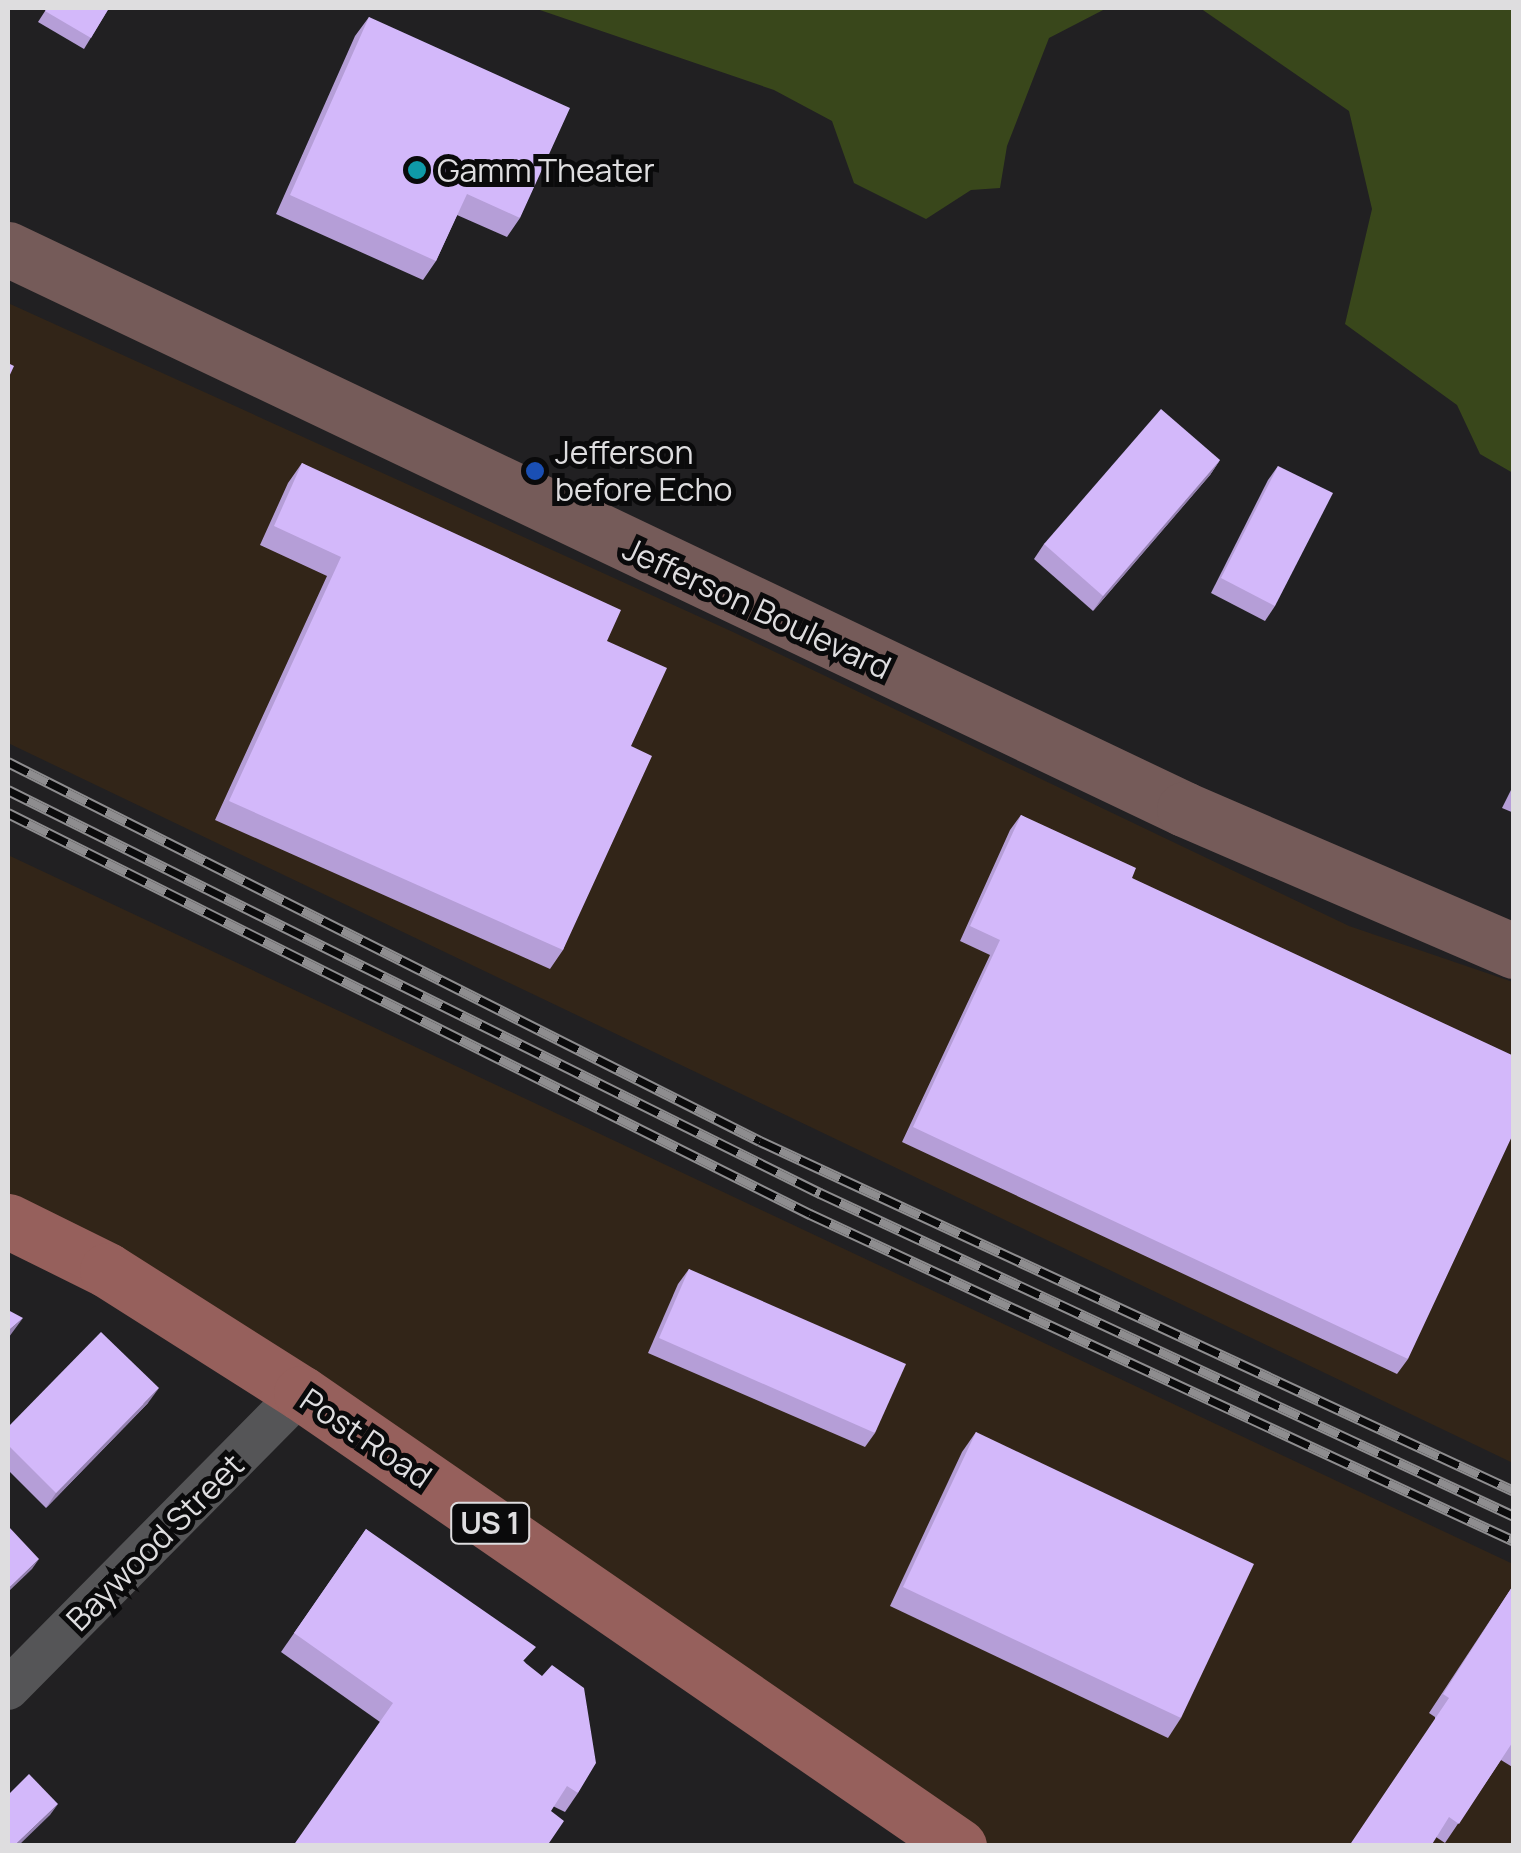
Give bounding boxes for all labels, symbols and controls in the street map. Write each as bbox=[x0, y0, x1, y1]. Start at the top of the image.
place label: Gamm Theater bbox=[437, 151, 655, 189]
marker: Gamm Theater bbox=[406, 159, 428, 181]
place label: Jefferson before Echo bbox=[555, 434, 732, 509]
marker: Jefferson before Echo bbox=[524, 460, 546, 482]
street label: Jefferson Boulevard bbox=[617, 529, 897, 687]
street label: Post Road bbox=[293, 1380, 439, 1496]
street label: Baywood Street bbox=[59, 1446, 251, 1638]
road number: US 1 bbox=[450, 1498, 530, 1548]

